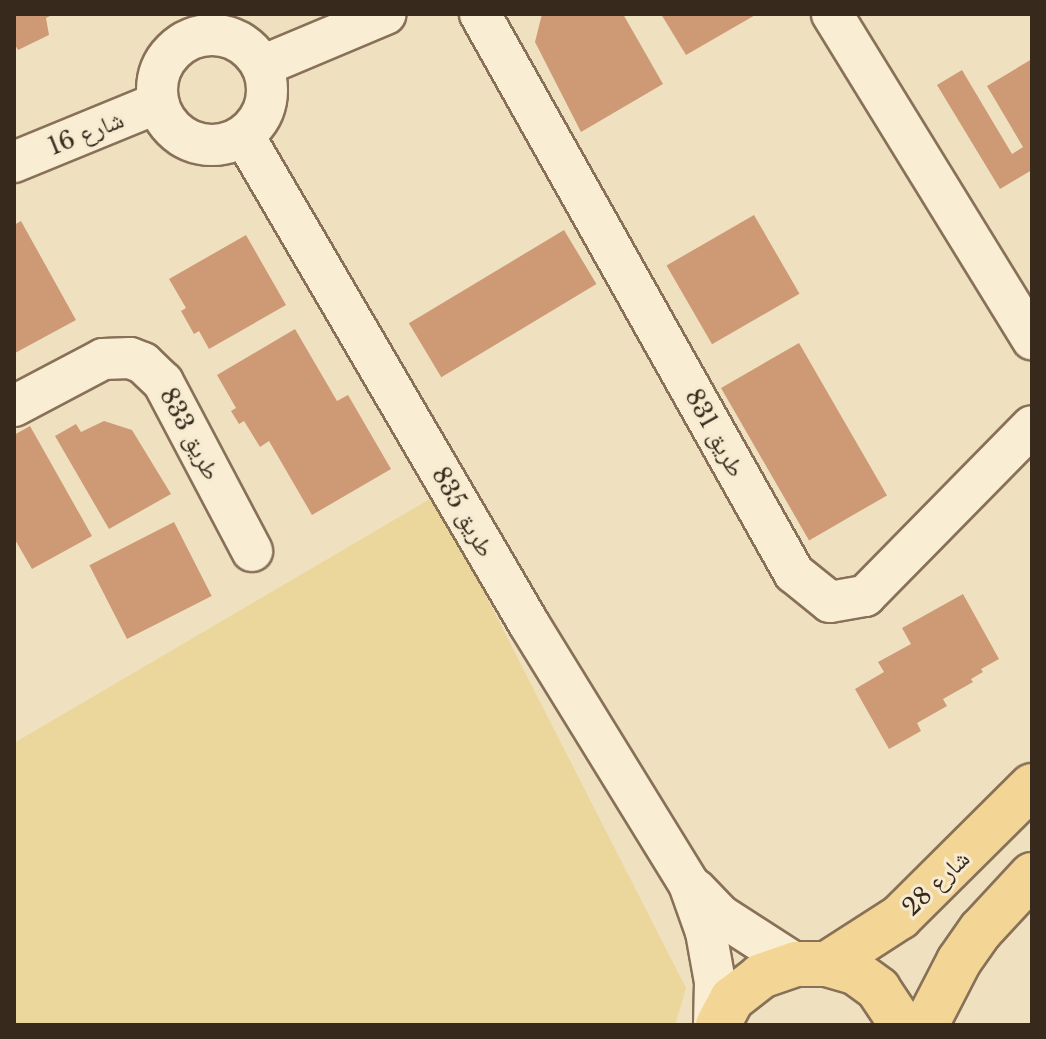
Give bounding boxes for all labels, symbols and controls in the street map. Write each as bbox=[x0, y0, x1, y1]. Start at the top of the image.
street label: شارع 16 bbox=[44, 105, 128, 161]
street label: طريق 833 bbox=[154, 383, 226, 485]
street label: طريق 831 bbox=[679, 384, 751, 482]
street label: طريق 835 bbox=[426, 462, 500, 562]
street label: شارع 28 bbox=[897, 844, 975, 922]

